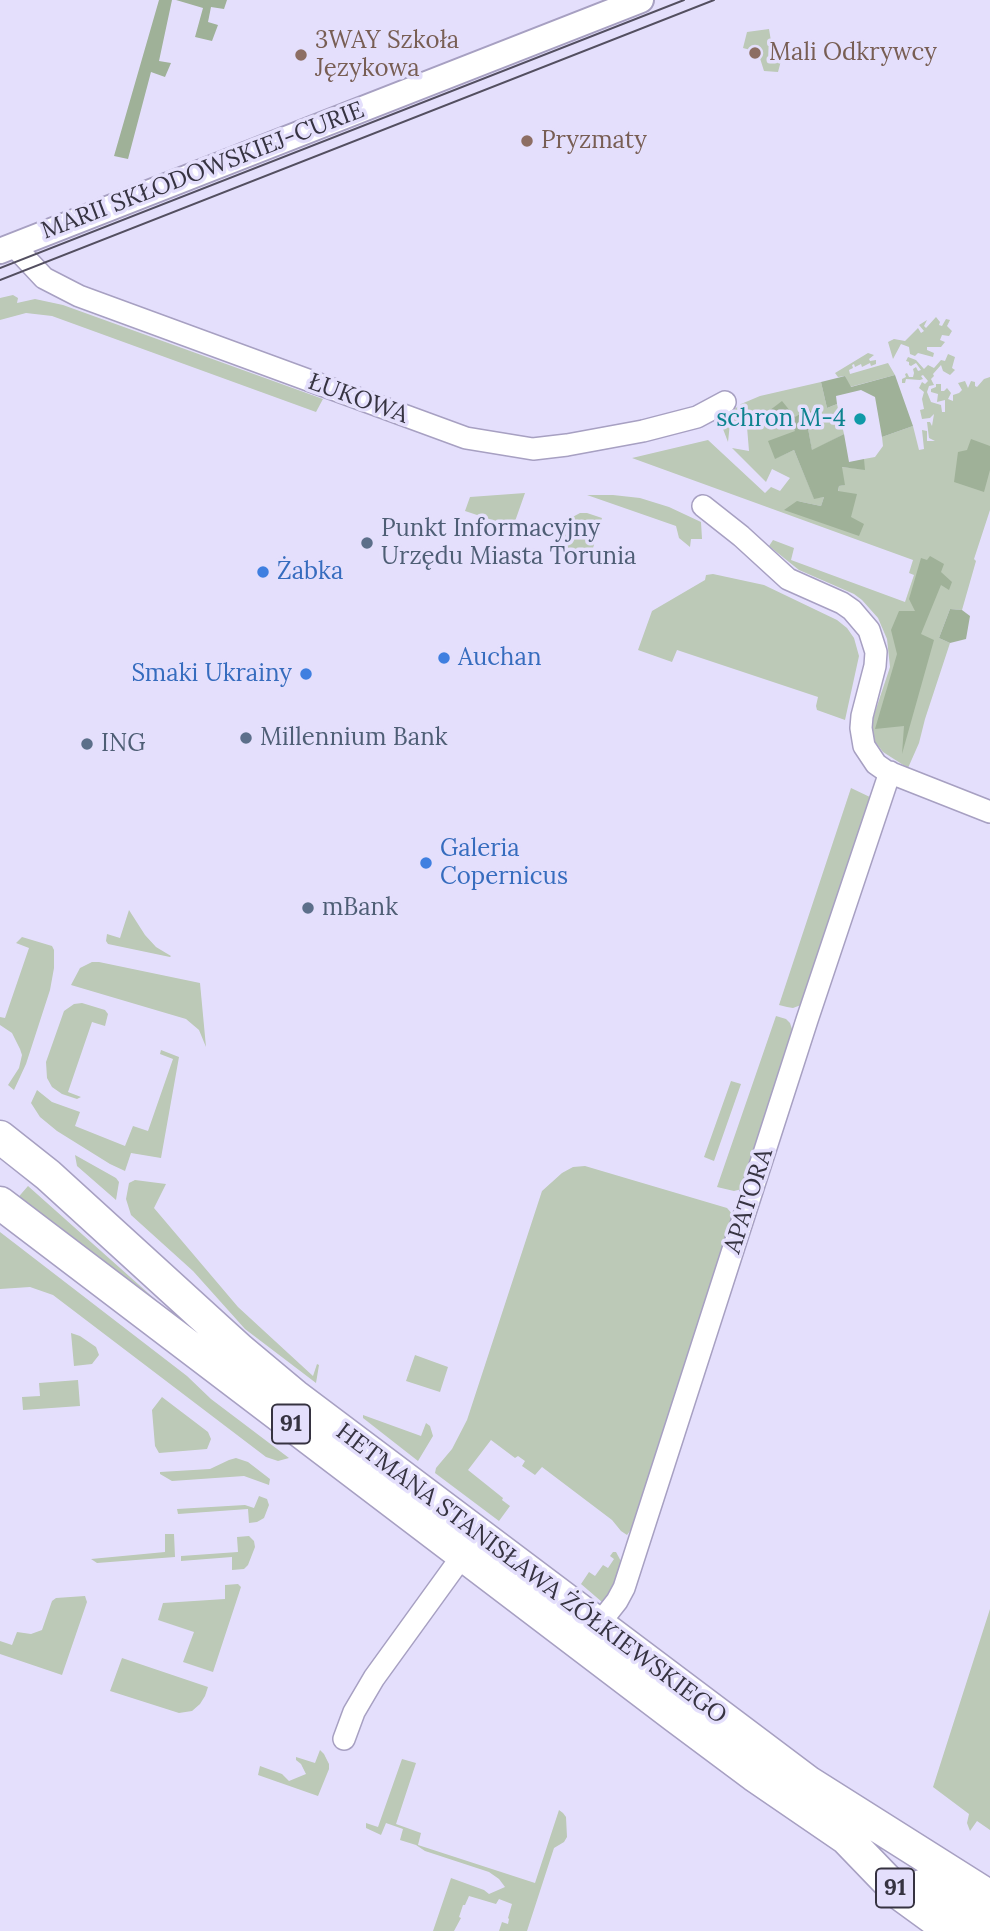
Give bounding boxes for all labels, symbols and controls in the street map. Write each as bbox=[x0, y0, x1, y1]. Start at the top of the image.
place label: 3WAY Szkoła Językowa bbox=[315, 27, 459, 83]
place label: Mali Odkrywcy bbox=[769, 39, 937, 67]
marker: Mali Odkrywcy bbox=[747, 45, 763, 61]
marker: 3WAY Szkoła Językowa bbox=[293, 47, 309, 63]
street label: MARII SKŁODOWSKIEJ-CURIE bbox=[38, 96, 368, 246]
place label: Pryzmaty bbox=[541, 127, 647, 155]
marker: Pryzmaty bbox=[519, 133, 535, 149]
street label: ŁUKOWA bbox=[304, 368, 412, 430]
place label: schron M-4 bbox=[716, 405, 846, 433]
marker: schron M-4 bbox=[852, 411, 868, 427]
place label: Punkt Informacyjny Urzędu Miasta Torunia bbox=[381, 515, 636, 571]
marker: Punkt Informacyjny Urzędu Miasta Torunia bbox=[359, 535, 375, 551]
place label: Żabka bbox=[277, 558, 343, 586]
marker: Żabka bbox=[255, 564, 271, 580]
place label: Auchan bbox=[458, 644, 541, 672]
marker: Auchan bbox=[436, 650, 452, 666]
place label: Smaki Ukrainy bbox=[131, 660, 292, 688]
marker: Smaki Ukrainy bbox=[298, 666, 314, 682]
place label: Millennium Bank bbox=[260, 724, 448, 752]
place label: ING bbox=[101, 730, 145, 758]
marker: Millennium Bank bbox=[238, 730, 254, 746]
marker: ING bbox=[79, 736, 95, 752]
place label: Galeria Copernicus bbox=[440, 835, 568, 891]
marker: Galeria Copernicus bbox=[418, 855, 434, 871]
place label: mBank bbox=[322, 894, 398, 922]
marker: mBank bbox=[300, 900, 316, 916]
street label: APATORA bbox=[719, 1145, 779, 1257]
road number: 91 bbox=[272, 1404, 310, 1443]
street label: HETMANA STANISŁAWA ŻÓŁKIEWSKIEGO bbox=[330, 1417, 732, 1731]
road number: 91 bbox=[876, 1868, 914, 1908]

